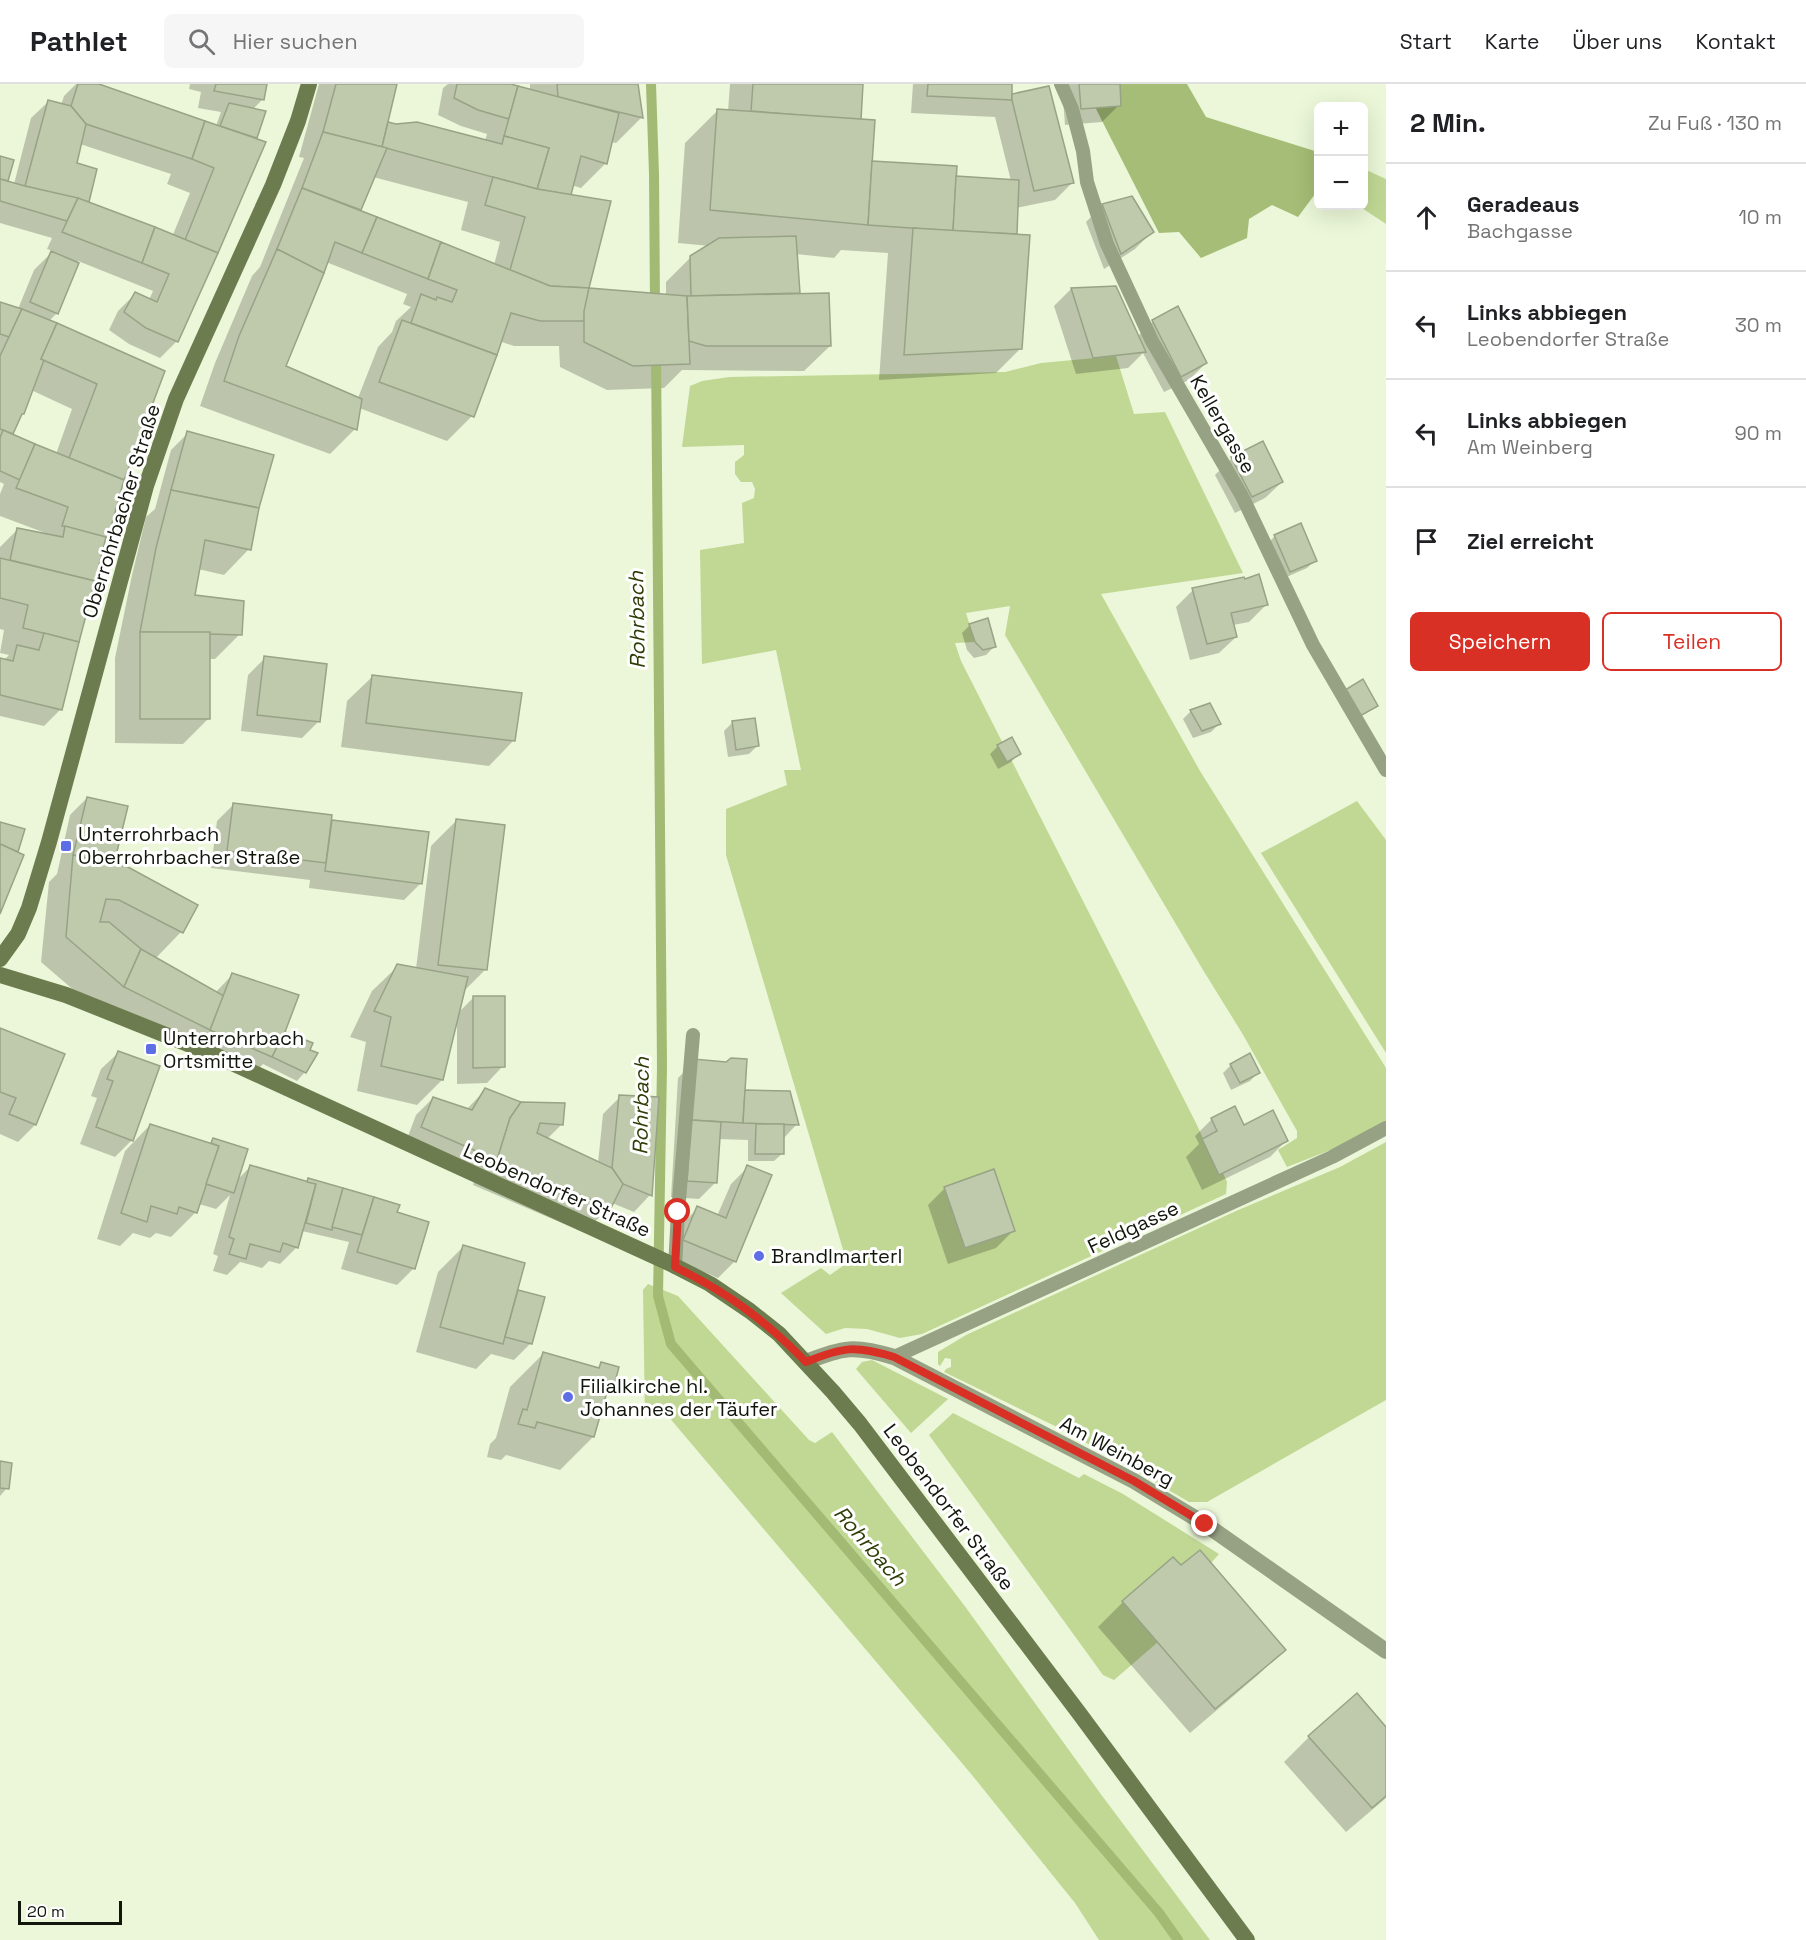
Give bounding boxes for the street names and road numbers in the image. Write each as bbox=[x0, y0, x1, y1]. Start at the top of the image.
street label: Kellergasse bbox=[1184, 370, 1262, 478]
street label: Oberrohrbacher Straße bbox=[76, 401, 166, 621]
street label: Leobendorfer Straße bbox=[459, 1137, 655, 1243]
street label: Feldgasse bbox=[1083, 1195, 1183, 1259]
street label: Am Weinberg bbox=[1055, 1410, 1179, 1492]
street label: Leobendorfer Straße bbox=[878, 1418, 1020, 1596]

